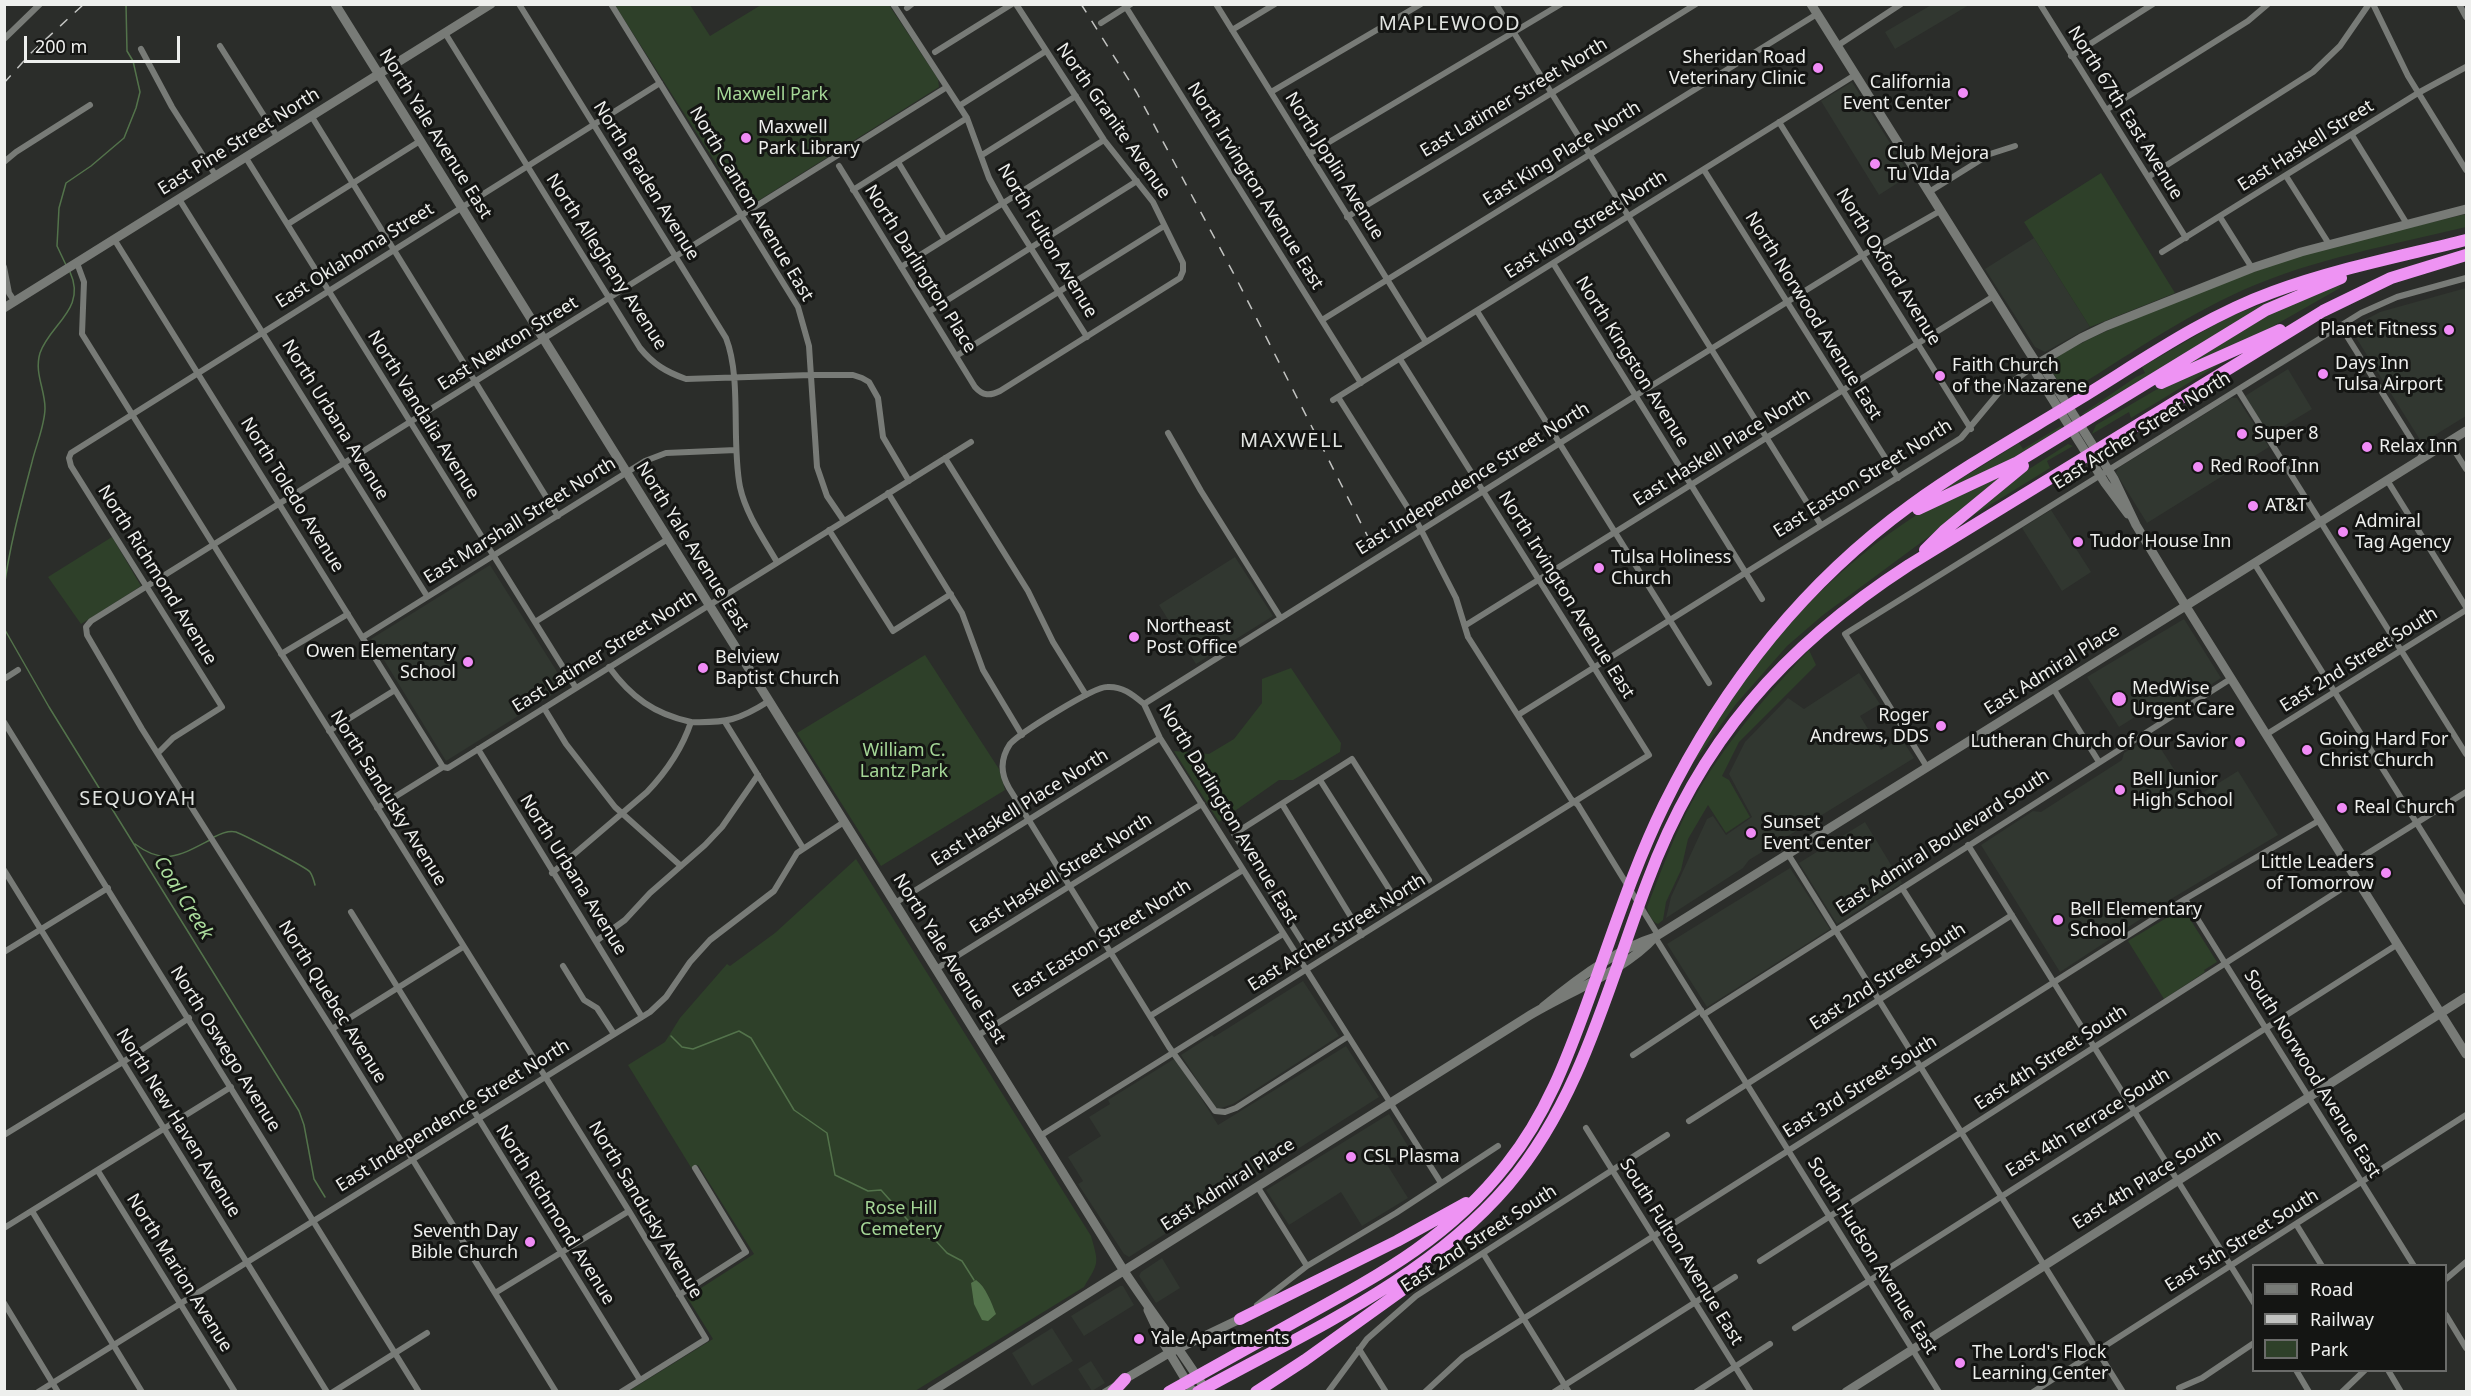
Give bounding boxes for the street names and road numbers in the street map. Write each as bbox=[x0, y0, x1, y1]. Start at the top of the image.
street label: North 67th East Avenue bbox=[2063, 22, 2187, 204]
street label: East Latimer Street North bbox=[1417, 34, 1611, 162]
street label: North Granite Avenue bbox=[1051, 39, 1175, 203]
street label: North Yale Avenue East bbox=[374, 45, 496, 223]
street label: North Irvington Avenue East bbox=[1182, 78, 1328, 294]
street label: East Pine Street North bbox=[154, 84, 324, 200]
street label: North Joplin Avenue bbox=[1280, 88, 1388, 244]
street label: East Haskell Street bbox=[2234, 96, 2378, 196]
street label: East King Place North bbox=[1479, 97, 1645, 211]
street label: North Braden Avenue bbox=[588, 98, 704, 264]
street label: North Canton Avenue East bbox=[684, 103, 818, 305]
street label: North Fulton Avenue bbox=[992, 160, 1102, 322]
street label: East King Street North bbox=[1501, 166, 1671, 284]
street label: North Allegheny Avenue bbox=[541, 170, 671, 354]
street label: North Darlington Place bbox=[859, 181, 981, 357]
street label: North Oxford Avenue bbox=[1831, 185, 1945, 349]
street label: East Oklahoma Street bbox=[272, 199, 438, 313]
street label: North Norwood Avenue East bbox=[1740, 208, 1886, 424]
street label: North Kingston Avenue bbox=[1571, 273, 1693, 451]
street label: East Newton Street bbox=[434, 292, 582, 396]
street label: North Vandalia Avenue bbox=[362, 327, 484, 503]
street label: North Urbana Avenue bbox=[277, 336, 393, 504]
street label: East Archer Street North bbox=[2049, 368, 2235, 494]
street label: East Haskell Place North bbox=[1630, 385, 1814, 511]
street label: East Independence Street North bbox=[1352, 398, 1594, 560]
street label: North Toledo Avenue bbox=[236, 414, 348, 576]
street label: East Easton Street North bbox=[1770, 415, 1956, 543]
street label: East Marshall Street North bbox=[420, 453, 620, 589]
street label: North Yale Avenue East bbox=[631, 458, 753, 636]
street label: North Richmond Avenue bbox=[93, 481, 221, 669]
street label: North Irvington Avenue East bbox=[1493, 487, 1639, 703]
street label: East Latimer Street North bbox=[508, 586, 702, 718]
street label: East 2nd Street South bbox=[2276, 603, 2442, 717]
street label: East Admiral Place bbox=[1981, 620, 2123, 720]
street label: North Darlington Avenue East bbox=[1154, 700, 1302, 928]
street label: North Sandusky Avenue bbox=[325, 706, 451, 890]
street label: East Haskell Place North bbox=[928, 745, 1112, 871]
street label: East Admiral Boulevard South bbox=[1832, 765, 2054, 919]
street label: North Urbana Avenue bbox=[515, 791, 631, 959]
street label: East Haskell Street North bbox=[966, 809, 1156, 939]
street label: North Yale Avenue East bbox=[888, 870, 1010, 1048]
street label: East Archer Street North bbox=[1244, 870, 1430, 996]
street label: East Easton Street North bbox=[1009, 875, 1195, 1003]
street label: North Quebec Avenue bbox=[273, 917, 391, 1087]
street label: East 2nd Street South bbox=[1806, 919, 1970, 1035]
street label: North Oswego Avenue bbox=[165, 962, 285, 1136]
street label: South Norwood Avenue East bbox=[2239, 966, 2385, 1182]
street label: East 4th Street South bbox=[1971, 1001, 2131, 1115]
street label: North New Haven Avenue bbox=[111, 1025, 245, 1221]
street label: East 3rd Street South bbox=[1779, 1031, 1941, 1143]
street label: East Independence Street North bbox=[332, 1035, 574, 1197]
street label: East 4th Terrace South bbox=[2002, 1064, 2174, 1182]
street label: North Sandusky Avenue bbox=[583, 1117, 707, 1303]
street label: North Richmond Avenue bbox=[491, 1121, 619, 1309]
street label: East 4th Place South bbox=[2069, 1125, 2225, 1235]
street label: East Admiral Place bbox=[1157, 1134, 1299, 1236]
street label: South Hudson Avenue East bbox=[1802, 1154, 1942, 1358]
street label: South Fulton Avenue East bbox=[1615, 1155, 1747, 1349]
street label: East 2nd Street South bbox=[1397, 1181, 1561, 1297]
street label: East 5th Street South bbox=[2161, 1185, 2323, 1297]
street label: North Marion Avenue bbox=[121, 1190, 237, 1356]

